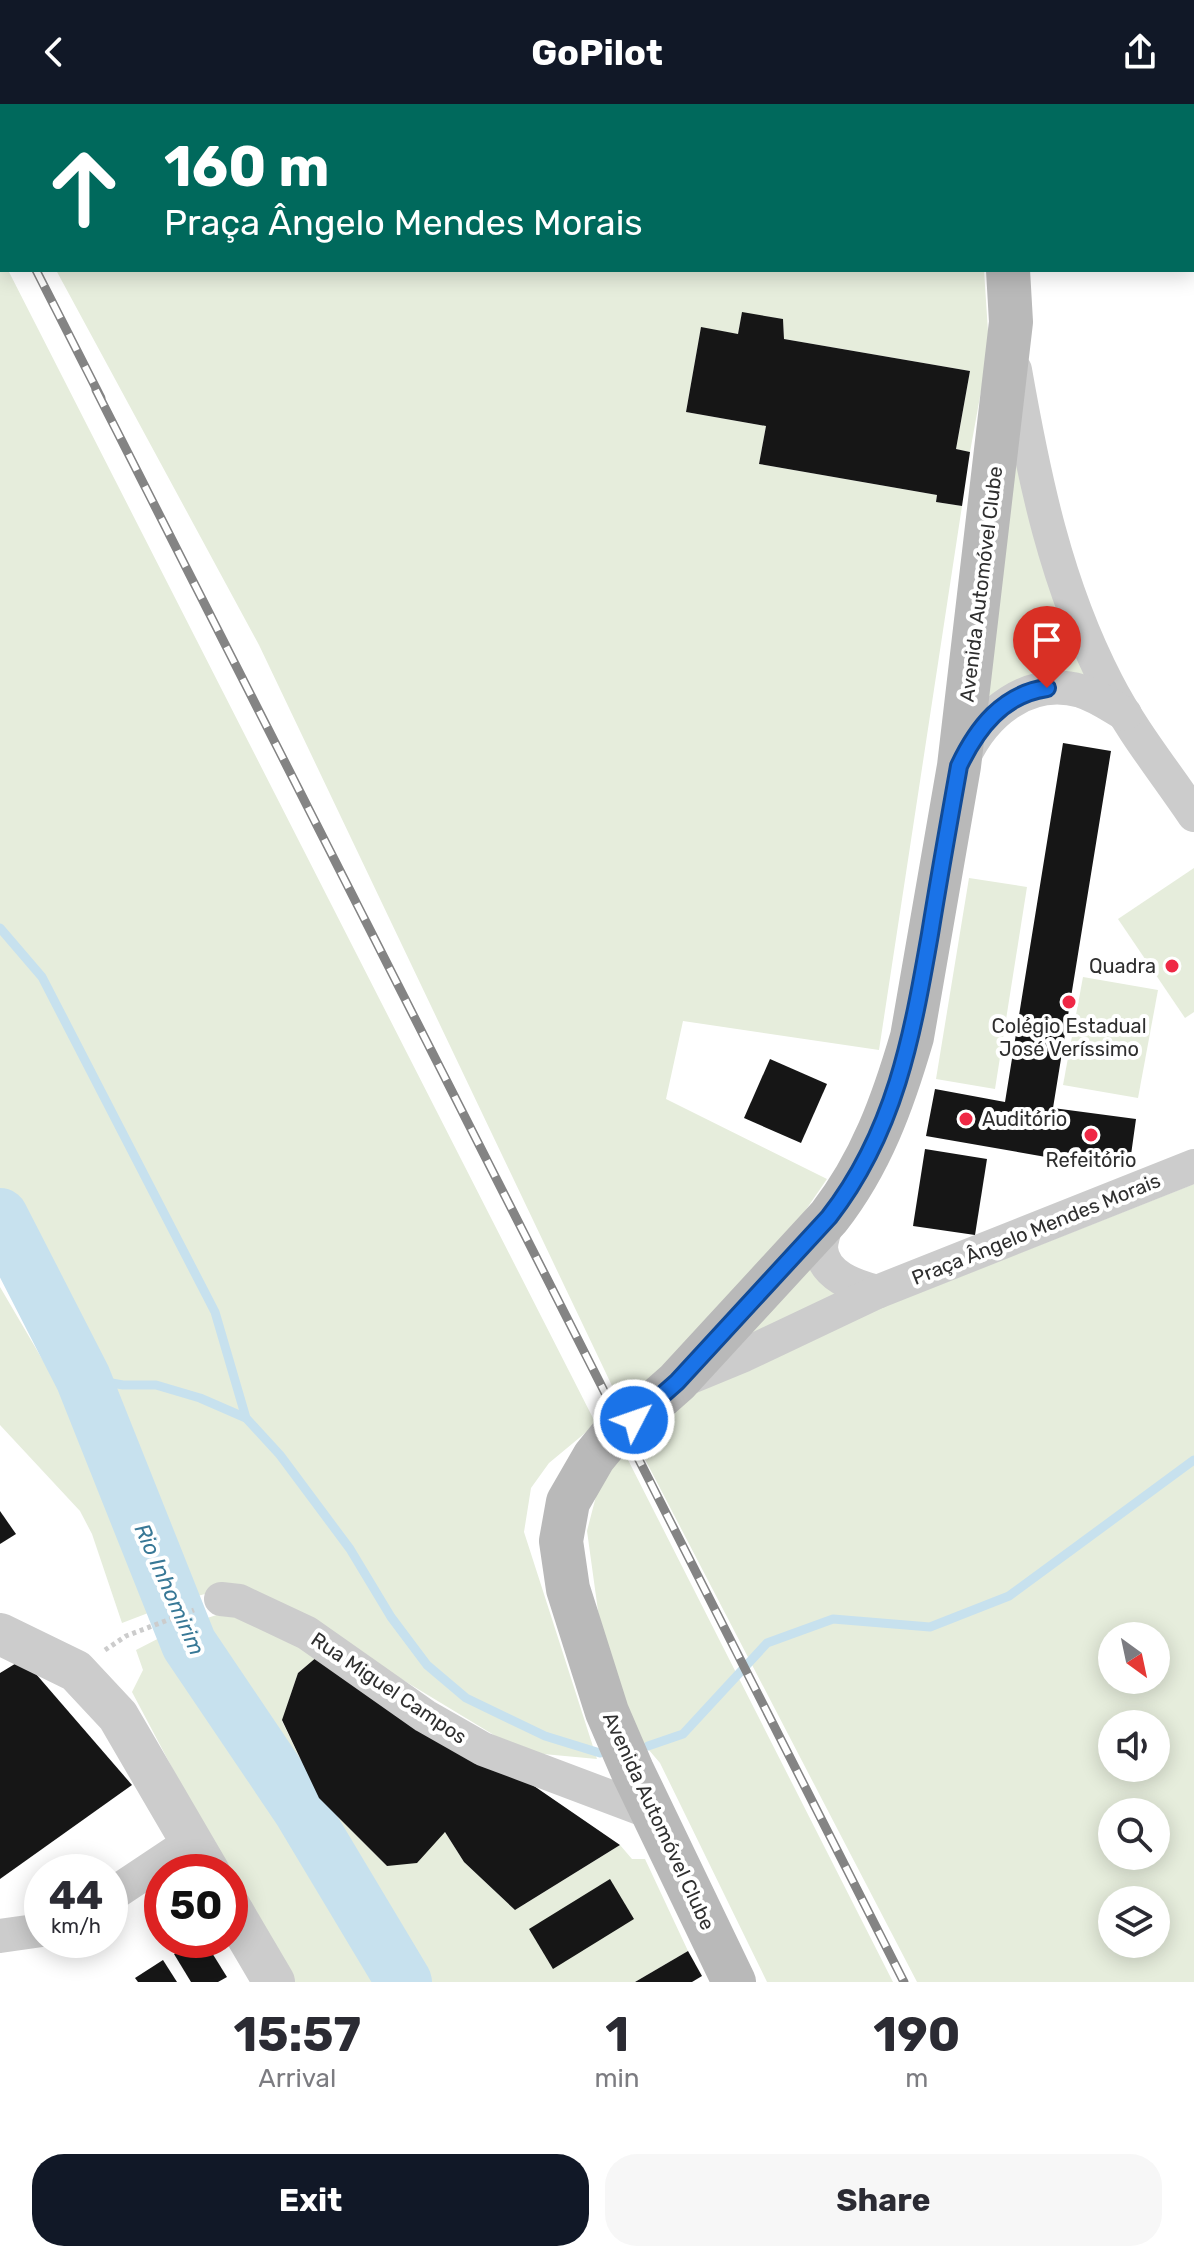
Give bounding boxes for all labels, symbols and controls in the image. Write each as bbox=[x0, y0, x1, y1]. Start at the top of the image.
icon: back bbox=[32, 30, 76, 74]
icon: share bbox=[1118, 30, 1162, 74]
text: GoPilot bbox=[531, 31, 663, 74]
text: 160 m bbox=[164, 134, 330, 200]
icon: ahead bbox=[32, 136, 136, 240]
text: Praça Ângelo Mendes Morais bbox=[164, 201, 643, 244]
street label: Avenida Automóvel Clube bbox=[955, 465, 1007, 703]
pin bbox=[1013, 606, 1081, 688]
icon: arrive bbox=[1025, 618, 1069, 662]
place label: Quadra bbox=[1089, 954, 1156, 978]
marker: Quadra bbox=[1163, 957, 1181, 975]
marker: Colégio Estadual José Veríssimo bbox=[1060, 993, 1078, 1011]
place label: Colégio Estadual José Veríssimo bbox=[991, 1014, 1147, 1061]
place label: Auditório bbox=[982, 1107, 1067, 1131]
marker: Auditório bbox=[957, 1110, 975, 1128]
marker: Refeitório bbox=[1082, 1126, 1100, 1144]
place label: Refeitório bbox=[1046, 1148, 1136, 1172]
street label: Praça Ângelo Mendes Morais bbox=[908, 1168, 1164, 1290]
position arrow bbox=[592, 1378, 676, 1462]
water label: Rio Inhomirim bbox=[128, 1519, 211, 1659]
north arrow bbox=[1098, 1622, 1170, 1694]
map controls bbox=[1098, 1622, 1170, 1958]
street label: Rua Miguel Campos bbox=[307, 1627, 471, 1749]
street label: Avenida Automóvel Clube bbox=[598, 1708, 720, 1934]
button: sound bbox=[1098, 1710, 1170, 1782]
button: search bbox=[1098, 1798, 1170, 1870]
speed limit sign: 50 bbox=[144, 1854, 248, 1958]
text: 44 bbox=[49, 1872, 103, 1919]
button: layers bbox=[1098, 1886, 1170, 1958]
text: km/h bbox=[51, 1914, 101, 1938]
text: 15:57 bbox=[234, 2006, 361, 2063]
text: 1 bbox=[605, 2006, 629, 2063]
text: 190 bbox=[873, 2006, 960, 2063]
text: Arrival bbox=[258, 2063, 336, 2094]
text: min bbox=[594, 2063, 640, 2094]
text: m bbox=[905, 2063, 928, 2094]
button: Exit bbox=[32, 2154, 589, 2246]
button: Share bbox=[605, 2154, 1162, 2246]

